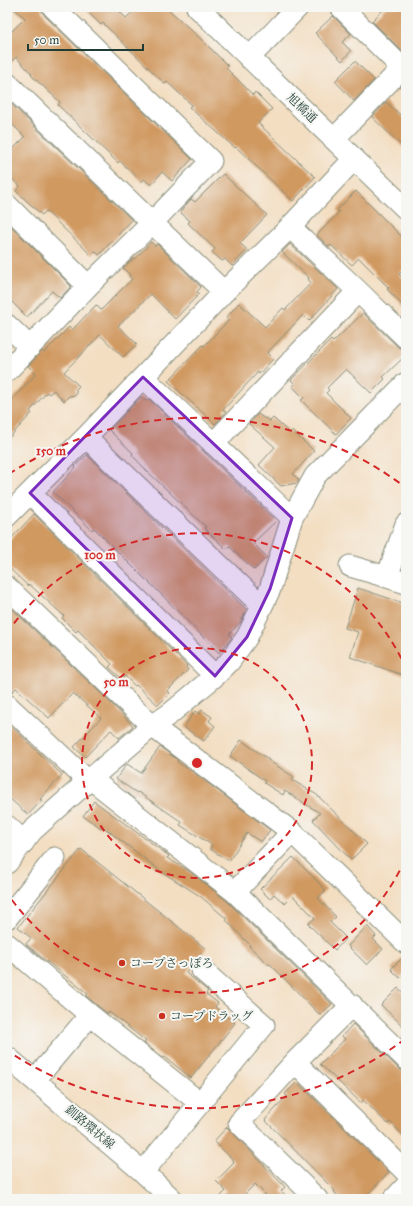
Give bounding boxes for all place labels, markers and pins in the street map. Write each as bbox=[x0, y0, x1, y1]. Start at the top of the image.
centre of rings bbox=[190, 756, 204, 770]
place label: コープさっぽろ bbox=[130, 956, 213, 970]
marker: コープさっぽろ bbox=[117, 958, 127, 968]
place label: コープドラッグ bbox=[170, 1009, 253, 1023]
marker: コープドラッグ bbox=[157, 1011, 167, 1021]

